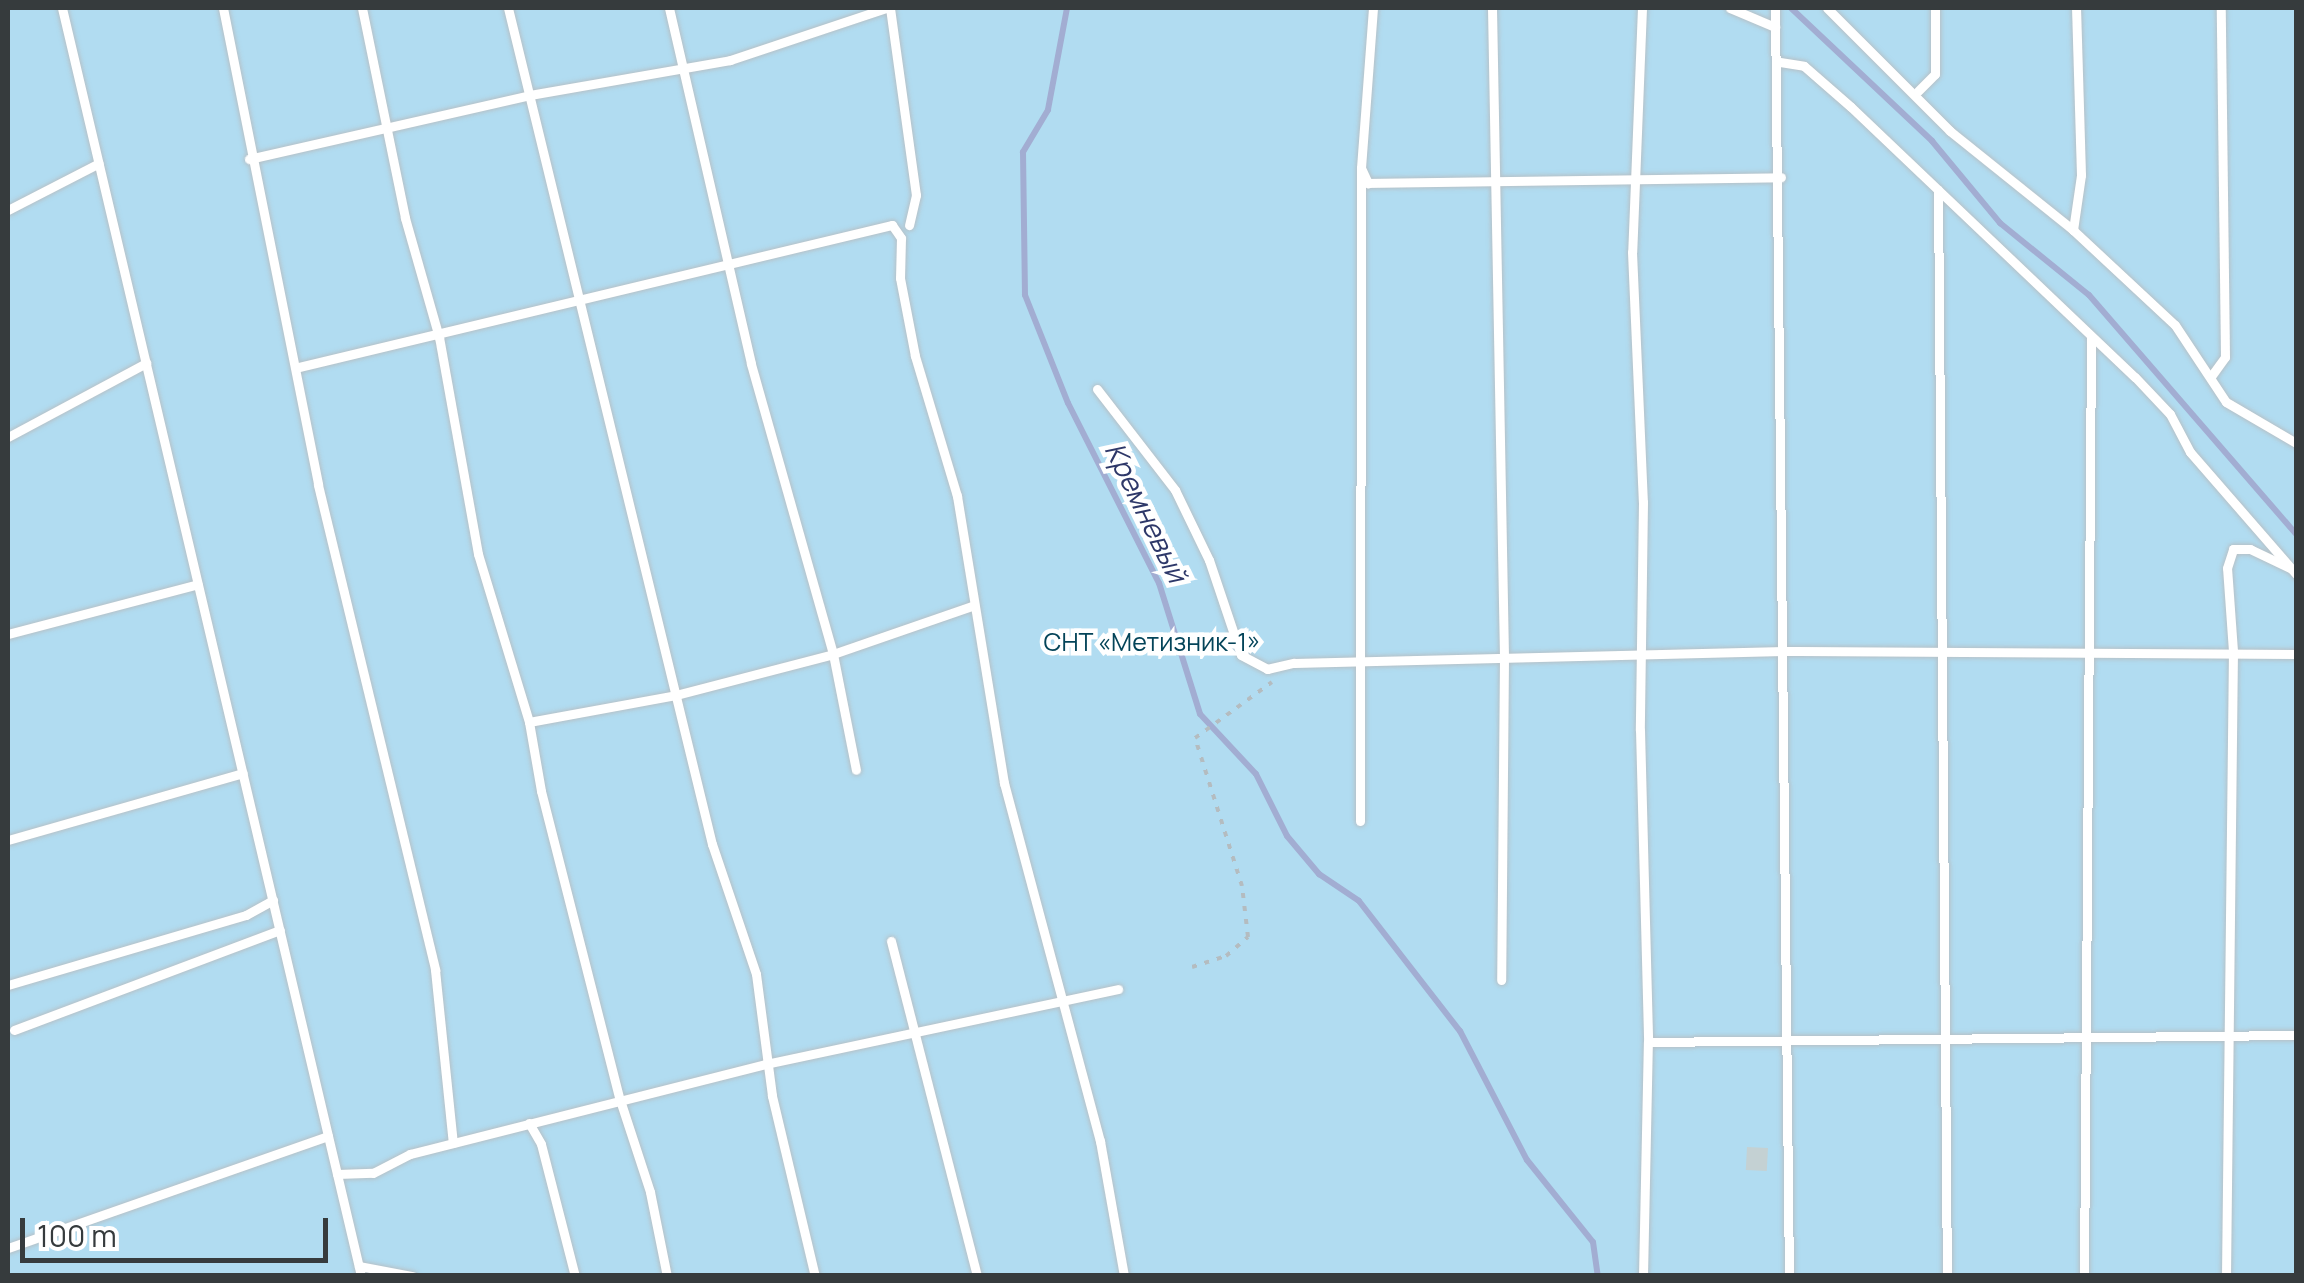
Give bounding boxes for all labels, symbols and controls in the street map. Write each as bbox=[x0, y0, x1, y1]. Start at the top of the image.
water label: Кремневый bbox=[1099, 437, 1195, 587]
park label: СНТ «Метизник-1» bbox=[1043, 627, 1261, 657]
scale bar bbox=[25, 1198, 332, 1260]
text: 100 m bbox=[37, 1215, 117, 1256]

